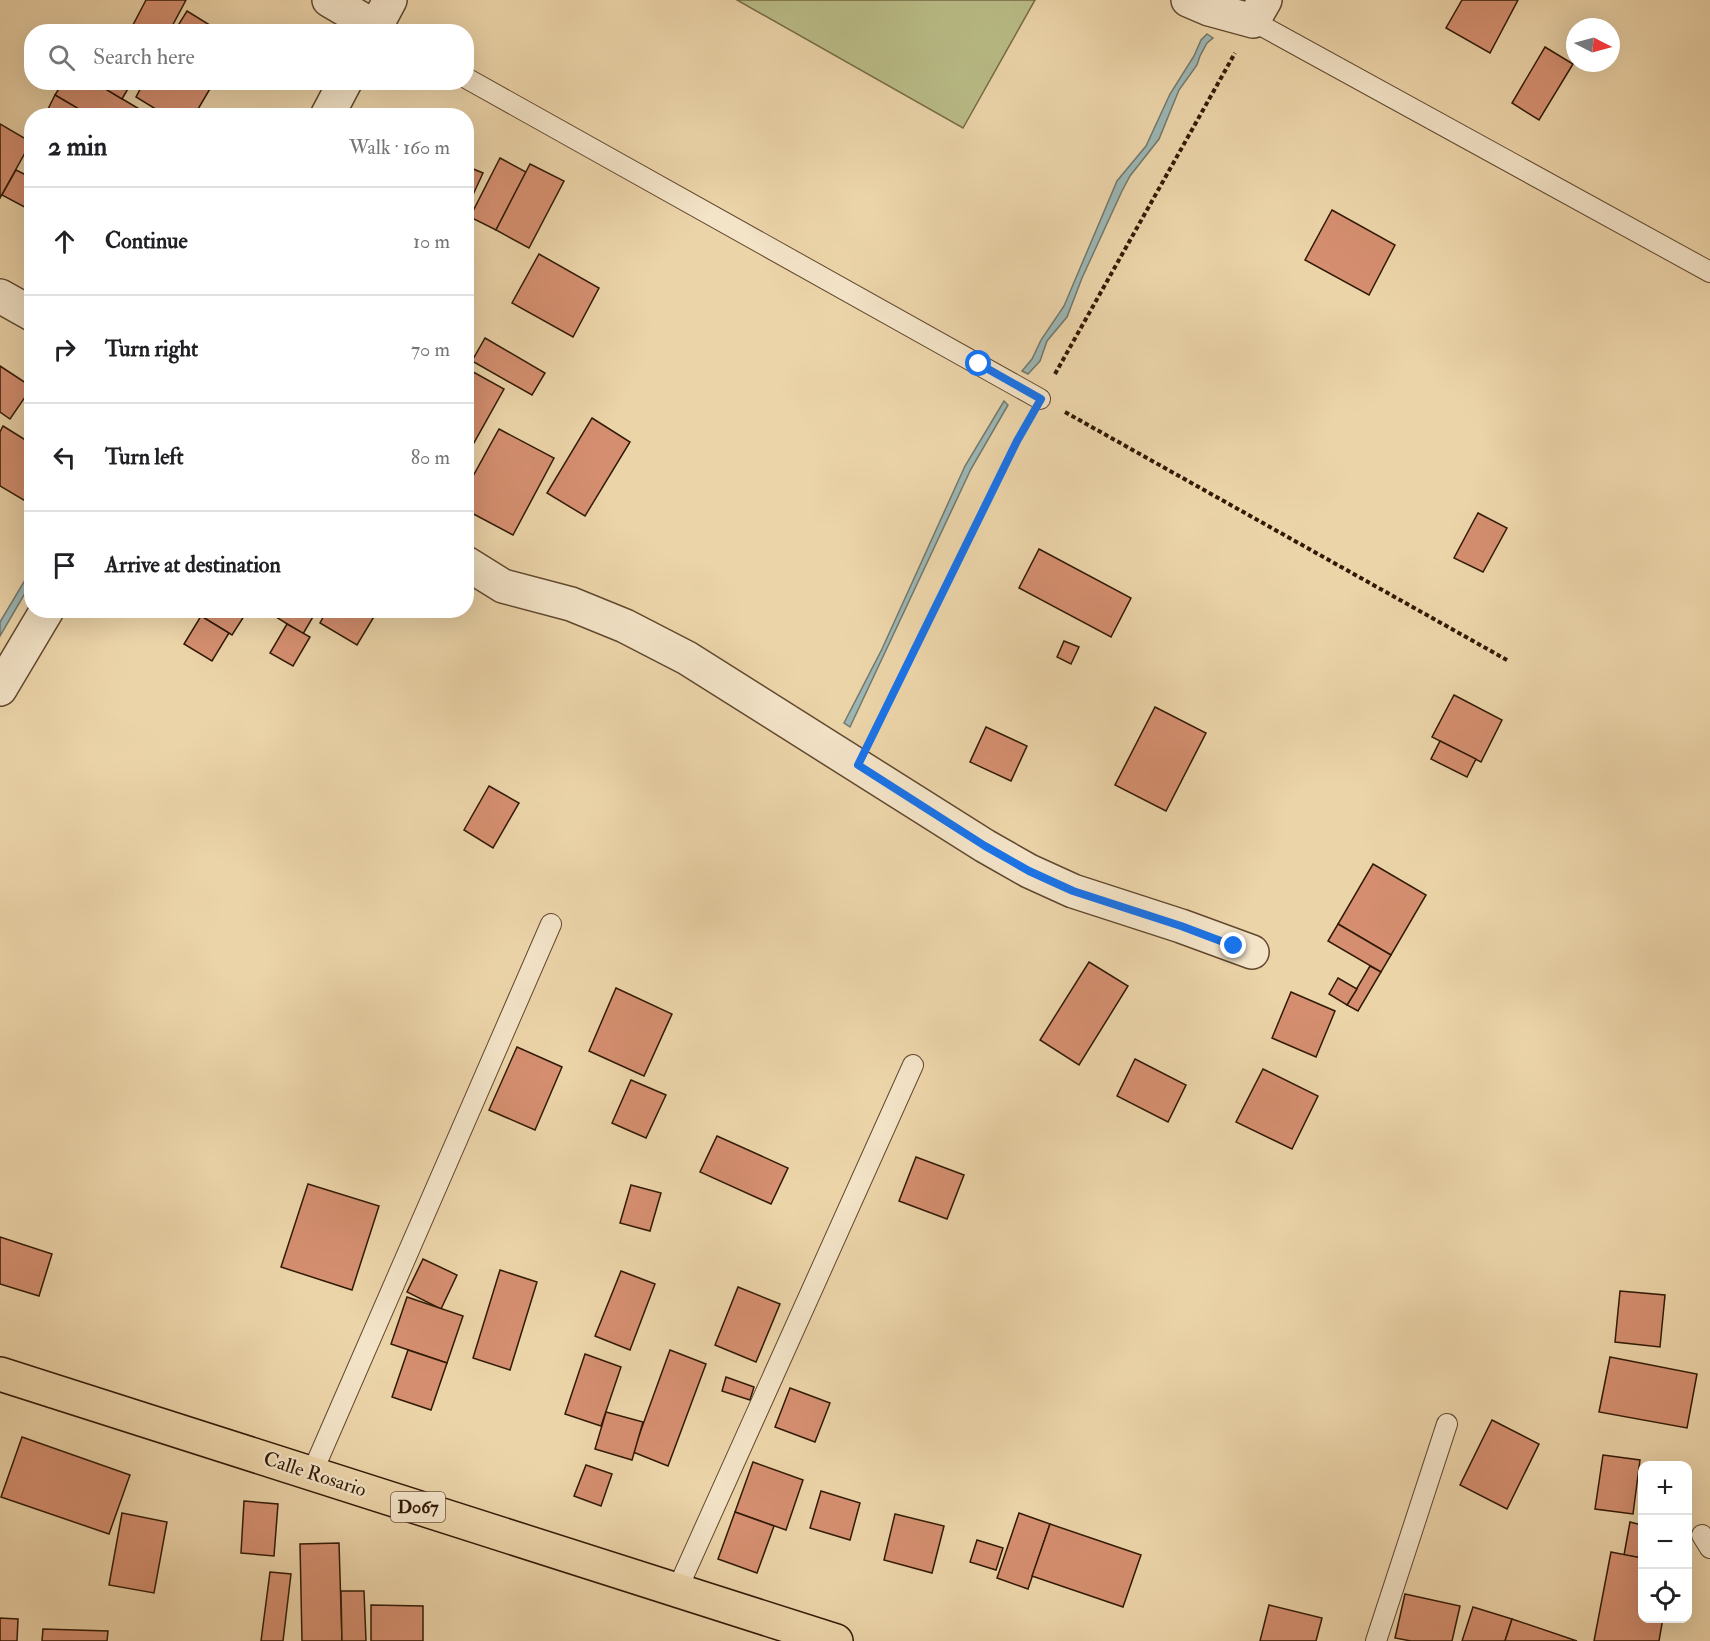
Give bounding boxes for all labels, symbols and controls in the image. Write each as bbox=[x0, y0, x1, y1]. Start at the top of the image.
north arrow bbox=[1566, 18, 1620, 72]
search box bbox=[24, 24, 474, 90]
icon: search bbox=[45, 41, 78, 74]
text: Search here bbox=[93, 43, 195, 71]
text: 2 min bbox=[48, 131, 107, 163]
text: Walk · 160 m bbox=[349, 135, 450, 160]
icon: ahead bbox=[48, 225, 81, 258]
text: Continue bbox=[105, 227, 188, 255]
text: 10 m bbox=[413, 229, 450, 254]
icon: right bbox=[48, 333, 81, 366]
text: Turn right bbox=[105, 335, 198, 363]
text: 70 m bbox=[411, 337, 450, 362]
route start bbox=[965, 350, 991, 376]
icon: left bbox=[48, 441, 81, 474]
text: Turn left bbox=[105, 443, 184, 471]
text: 80 m bbox=[411, 445, 450, 470]
icon: arrive bbox=[48, 549, 81, 582]
text: Arrive at destination bbox=[105, 551, 281, 579]
route end bbox=[1220, 932, 1246, 958]
street label: Calle Rosario bbox=[260, 1446, 370, 1502]
map controls bbox=[1638, 1461, 1692, 1623]
button: + bbox=[1638, 1461, 1692, 1515]
road number: D067 bbox=[391, 1492, 445, 1522]
button: − bbox=[1638, 1515, 1692, 1569]
button: locate bbox=[1638, 1569, 1692, 1623]

